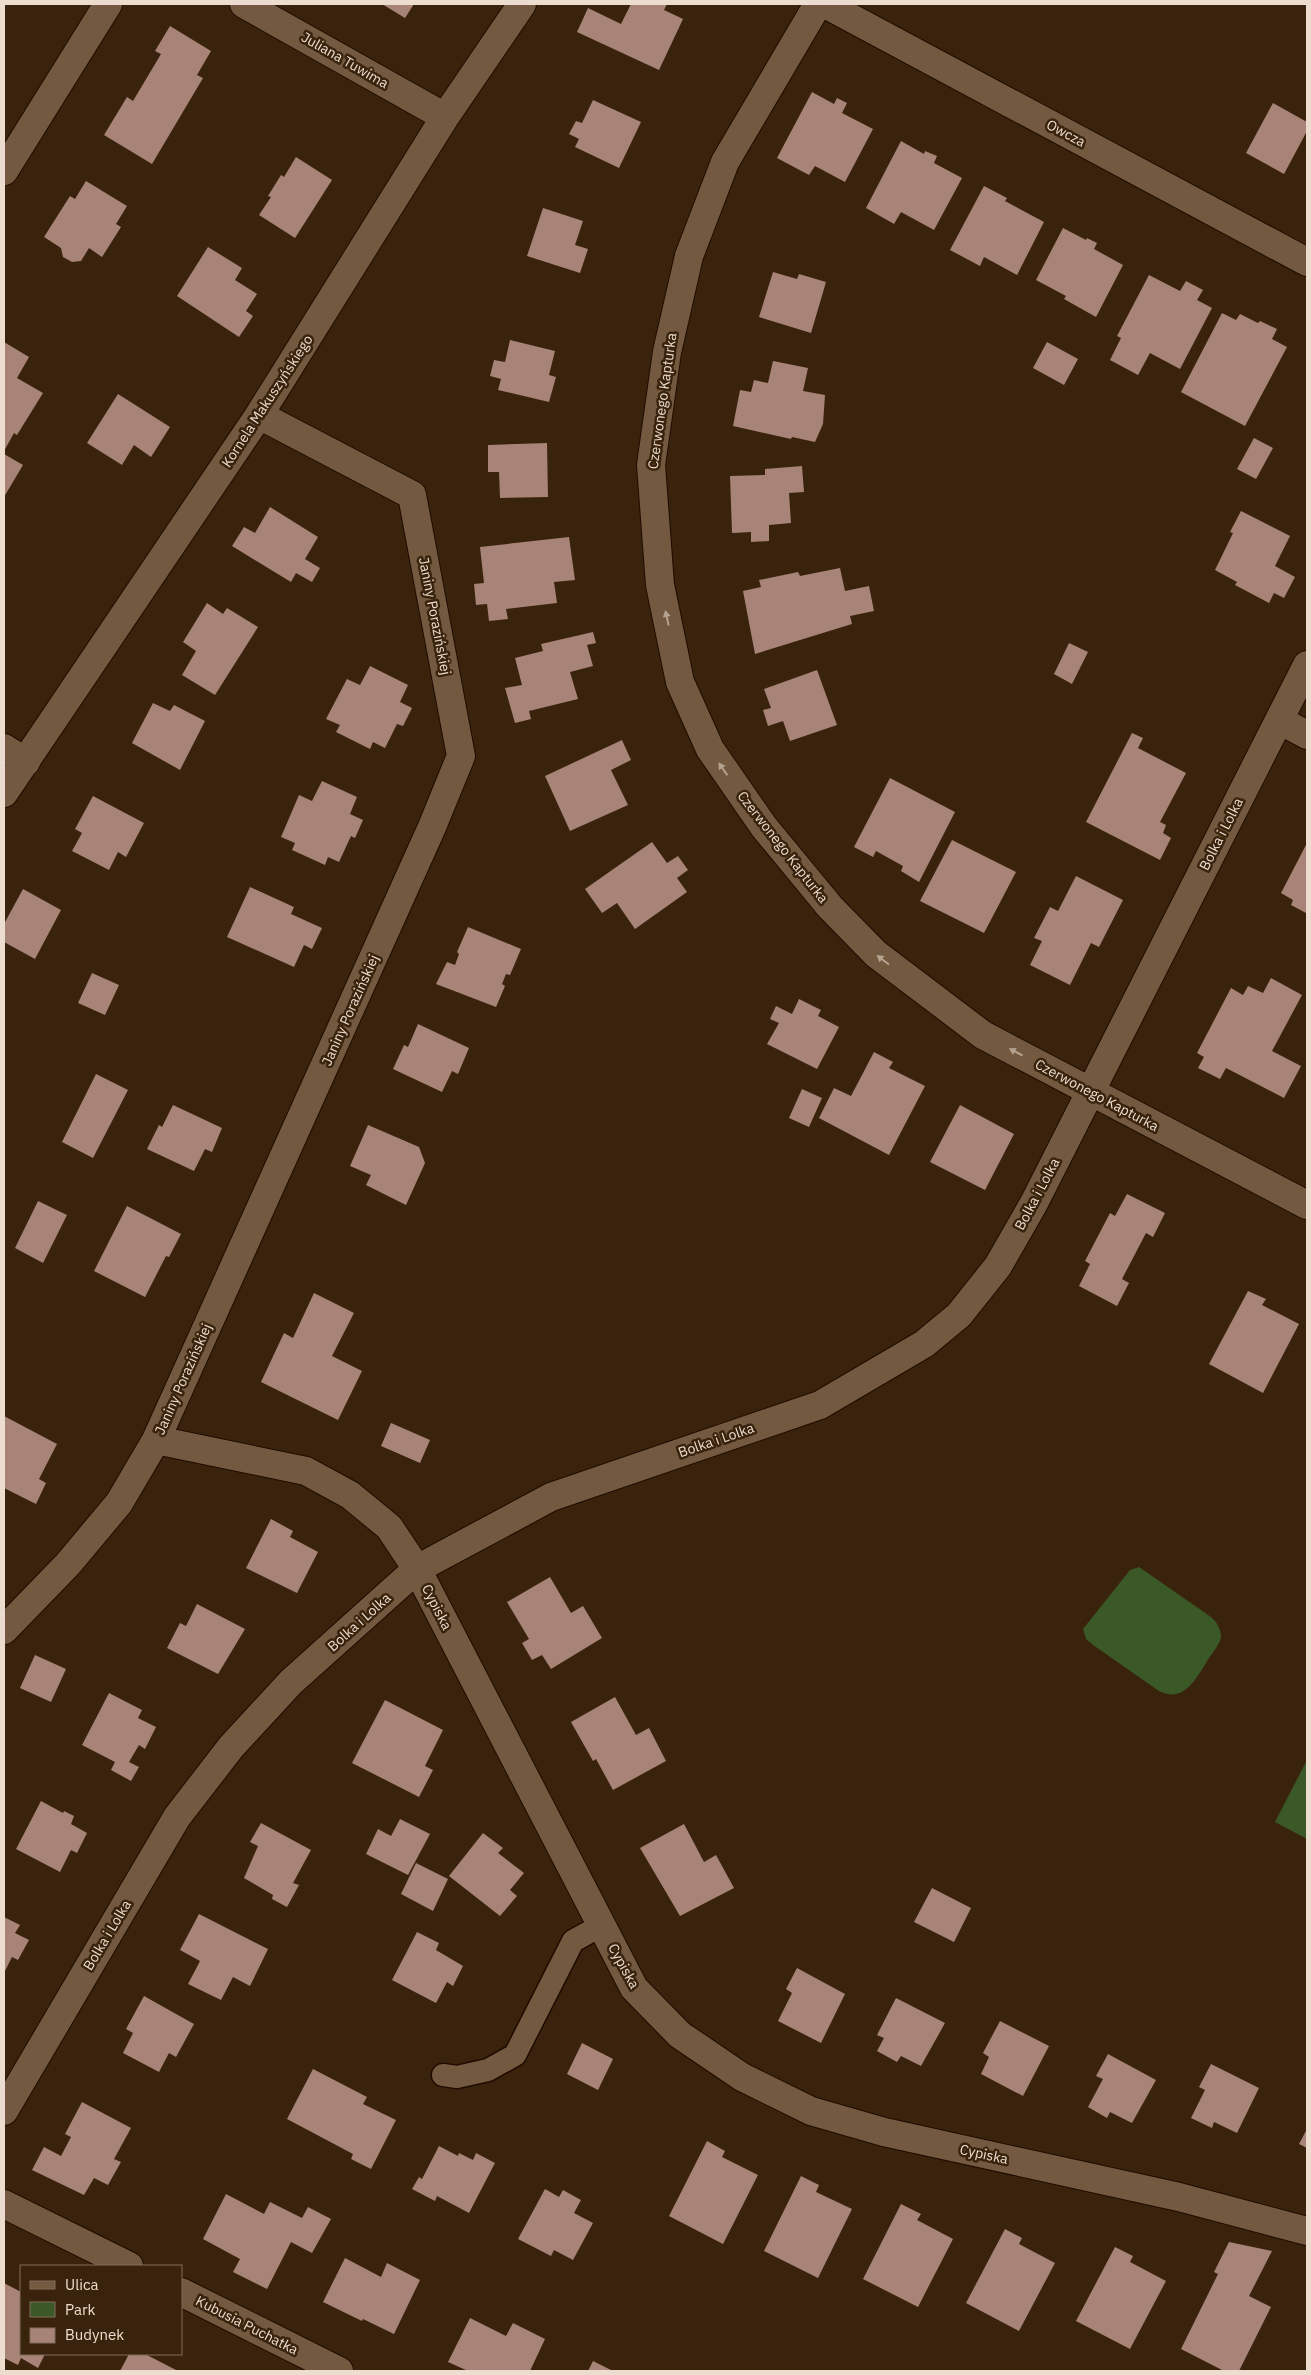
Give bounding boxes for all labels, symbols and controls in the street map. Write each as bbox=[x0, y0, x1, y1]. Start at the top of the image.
street label: Juliana Tuwima bbox=[298, 28, 392, 93]
street label: Owcza bbox=[1043, 115, 1089, 151]
street label: Kornela Makuszyńskiego bbox=[217, 331, 317, 471]
street label: Czerwonego Kapturka bbox=[644, 331, 681, 470]
street label: Janiny Porazińskiej bbox=[415, 556, 455, 676]
one-way arrow bbox=[663, 610, 671, 625]
one-way arrow bbox=[718, 762, 728, 775]
street label: Czerwonego Kapturka bbox=[734, 787, 833, 907]
street label: Bolka i Lolka bbox=[1195, 794, 1247, 873]
street label: Janiny Porazińskiej bbox=[317, 952, 383, 1068]
one-way arrow bbox=[877, 954, 890, 965]
one-way arrow bbox=[1009, 1048, 1024, 1056]
street label: Czerwonego Kapturka bbox=[1032, 1055, 1162, 1135]
street label: Bolka i Lolka bbox=[1011, 1154, 1064, 1233]
street label: Janiny Porazińskiej bbox=[150, 1321, 216, 1437]
street label: Bolka i Lolka bbox=[676, 1418, 757, 1461]
street label: Cypiska bbox=[418, 1581, 456, 1633]
street label: Bolka i Lolka bbox=[324, 1589, 395, 1655]
street label: Bolka i Lolka bbox=[79, 1896, 135, 1973]
street label: Cypiska bbox=[604, 1940, 644, 1992]
street label: Cypiska bbox=[958, 2140, 1010, 2168]
legend bbox=[20, 2265, 182, 2355]
text: Ulica bbox=[65, 2275, 99, 2294]
street label: Kubusia Puchatka bbox=[193, 2291, 302, 2359]
text: Park bbox=[65, 2300, 95, 2319]
text: Budynek bbox=[65, 2325, 124, 2344]

